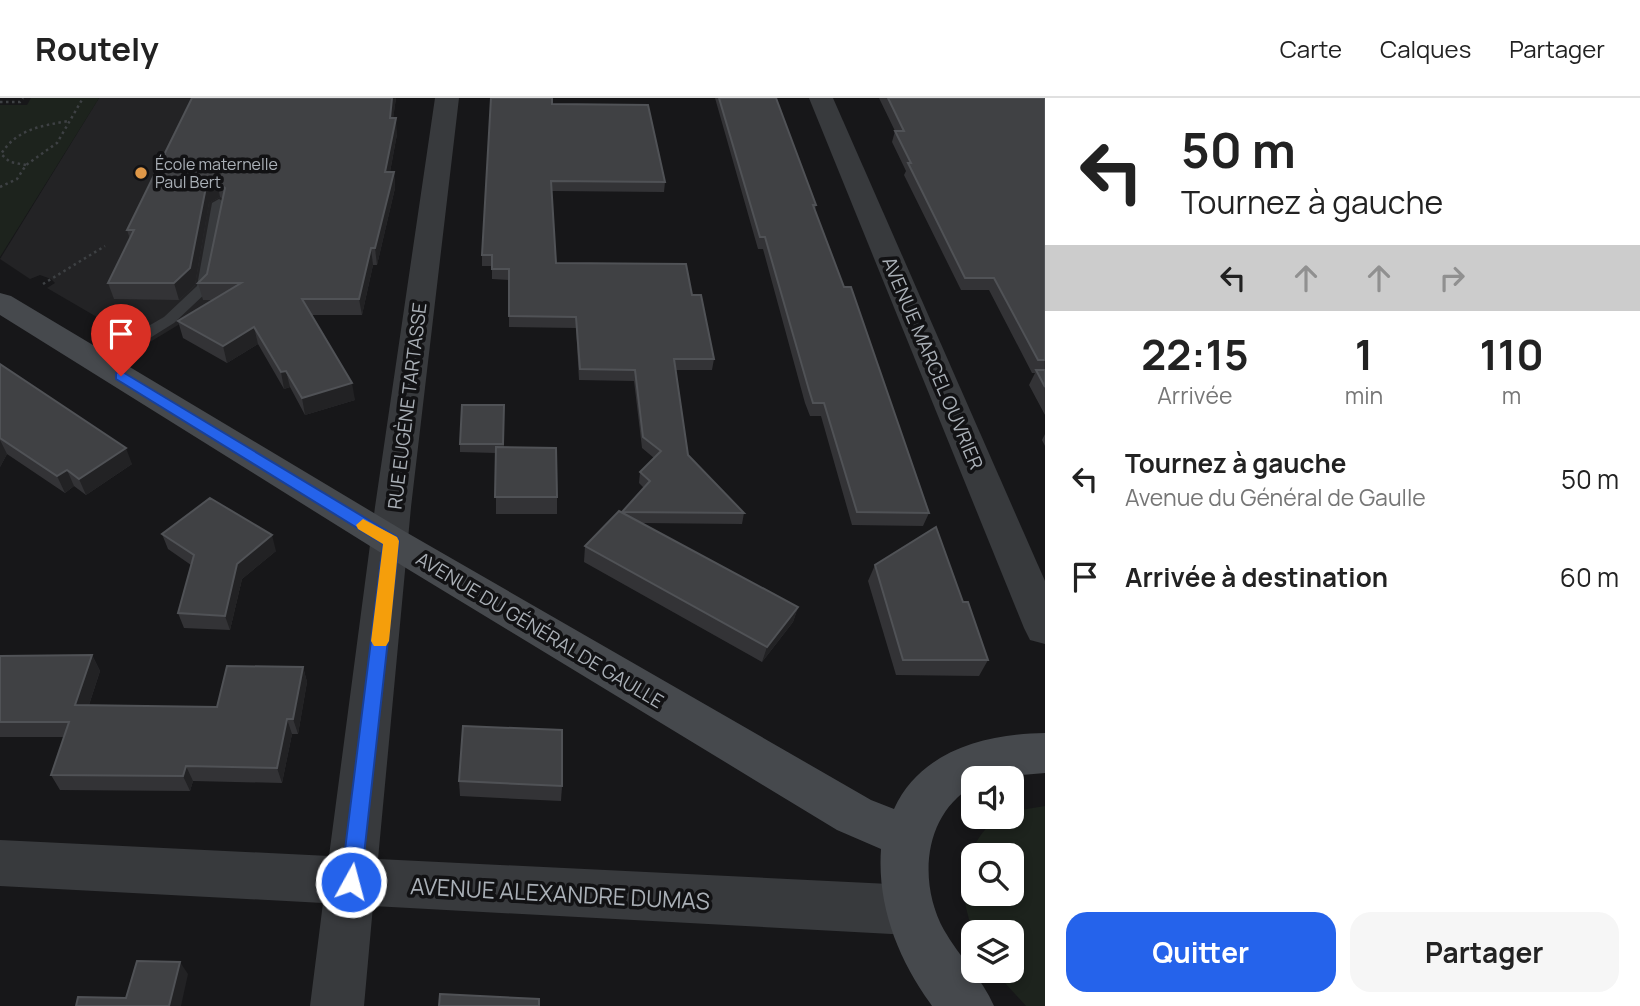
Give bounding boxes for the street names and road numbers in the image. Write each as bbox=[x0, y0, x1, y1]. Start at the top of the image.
street label: AVENUE MARCEL OUVRIER bbox=[876, 253, 990, 473]
street label: RUE EUGÈNE TARTASSE bbox=[381, 301, 433, 511]
street label: AVENUE DU GÉNÉRAL DE GAULLE bbox=[412, 546, 668, 714]
street label: AVENUE ALEXANDRE DUMAS bbox=[409, 869, 711, 917]

